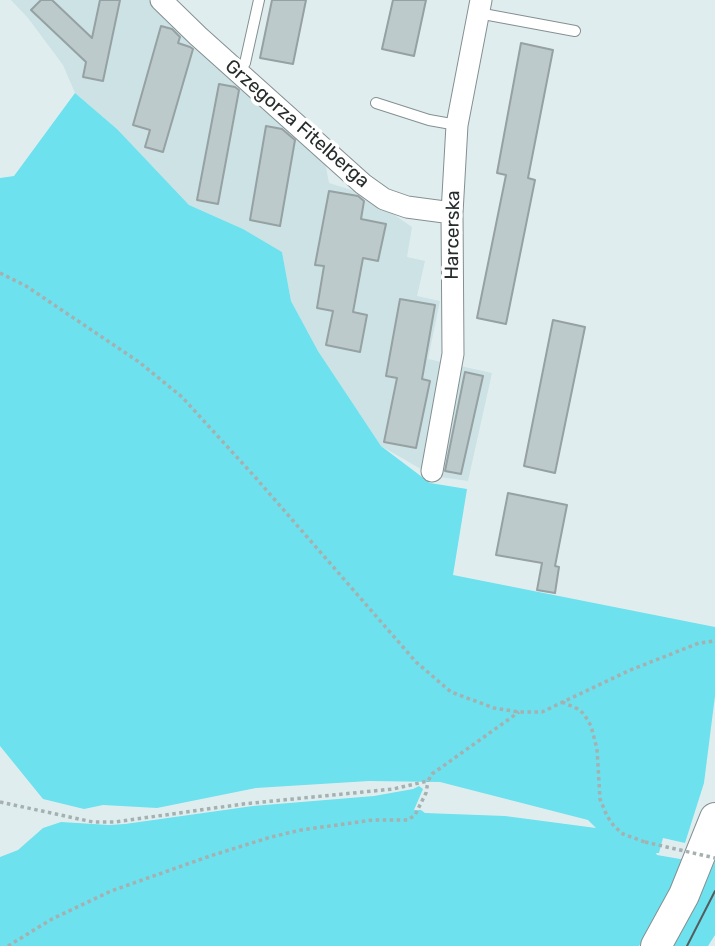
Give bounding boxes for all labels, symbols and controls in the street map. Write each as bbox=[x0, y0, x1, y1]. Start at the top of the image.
street label: Grzegorza Fitelberga bbox=[220, 55, 374, 193]
street label: Harcerska bbox=[441, 190, 465, 280]

